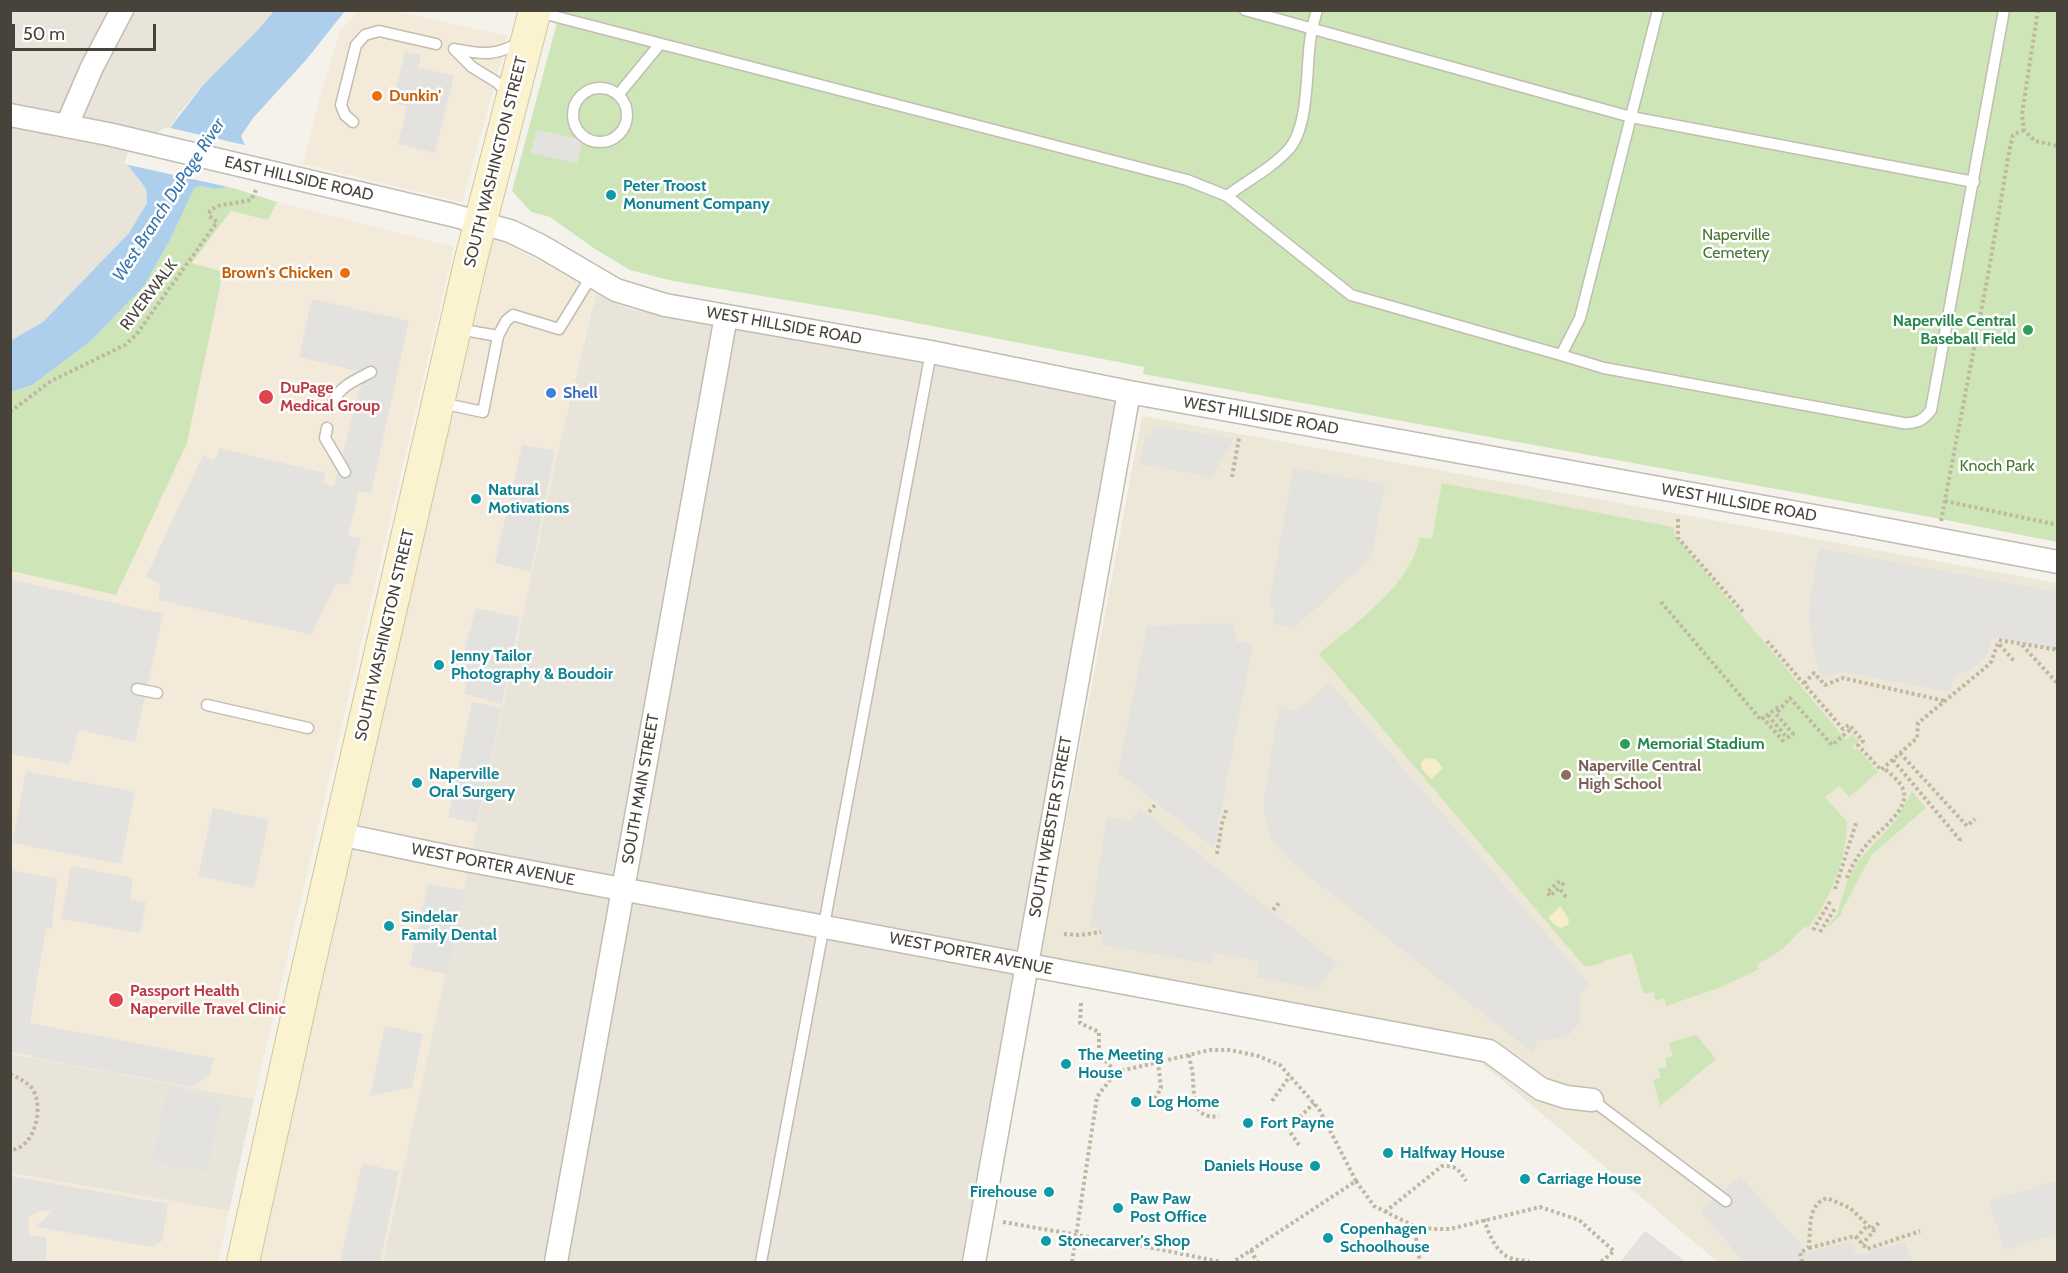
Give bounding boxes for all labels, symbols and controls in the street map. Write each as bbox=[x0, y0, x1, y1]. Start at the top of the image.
scale bar bbox=[15, 12, 159, 50]
text: 50 m bbox=[23, 23, 65, 45]
street label: SOUTH WASHINGTON STREET bbox=[460, 54, 532, 270]
place label: Dunkin' bbox=[389, 86, 441, 106]
marker: Dunkin' bbox=[370, 89, 384, 103]
water label: West Branch DuPage River bbox=[108, 114, 230, 286]
street label: EAST HILLSIDE ROAD bbox=[223, 153, 375, 205]
place label: Peter Troost Monument Company bbox=[623, 176, 770, 214]
marker: Peter Troost Monument Company bbox=[604, 188, 618, 202]
park label: Naperville Cemetery bbox=[1702, 225, 1770, 263]
street label: RIVERWALK bbox=[116, 256, 182, 334]
place label: Brown's Chicken bbox=[221, 263, 333, 283]
marker: Brown's Chicken bbox=[338, 266, 352, 280]
street label: WEST HILLSIDE ROAD bbox=[705, 303, 863, 349]
place label: Naperville Central Baseball Field bbox=[1893, 311, 2016, 349]
marker: Naperville Central Baseball Field bbox=[2021, 323, 2035, 337]
place label: DuPage Medical Group bbox=[280, 378, 380, 416]
place label: Shell bbox=[563, 383, 598, 403]
marker: Shell bbox=[544, 386, 558, 400]
marker: DuPage Medical Group bbox=[257, 388, 275, 406]
street label: WEST HILLSIDE ROAD bbox=[1182, 393, 1340, 439]
park label: Knoch Park bbox=[1959, 456, 2035, 476]
place label: Natural Motivations bbox=[488, 480, 569, 518]
street label: WEST HILLSIDE ROAD bbox=[1660, 480, 1818, 526]
marker: Natural Motivations bbox=[469, 492, 483, 506]
street label: SOUTH WASHINGTON STREET bbox=[351, 527, 419, 743]
place label: Jenny Tailor Photography & Boudoir bbox=[451, 646, 613, 684]
marker: Jenny Tailor Photography & Boudoir bbox=[432, 658, 446, 672]
street label: SOUTH MAIN STREET bbox=[618, 712, 664, 866]
place label: Memorial Stadium bbox=[1637, 734, 1765, 754]
street label: SOUTH WEBSTER STREET bbox=[1026, 735, 1076, 919]
marker: Memorial Stadium bbox=[1618, 737, 1632, 751]
place label: Naperville Central High School bbox=[1578, 756, 1701, 794]
place label: Naperville Oral Surgery bbox=[429, 764, 515, 802]
marker: Naperville Central High School bbox=[1559, 768, 1573, 782]
marker: Naperville Oral Surgery bbox=[410, 776, 424, 790]
street label: WEST PORTER AVENUE bbox=[409, 840, 577, 890]
place label: Sindelar Family Dental bbox=[401, 907, 497, 945]
marker: Sindelar Family Dental bbox=[382, 919, 396, 933]
street label: WEST PORTER AVENUE bbox=[887, 929, 1055, 979]
place label: Passport Health Naperville Travel Clinic bbox=[130, 981, 286, 1019]
marker: Passport Health Naperville Travel Clinic bbox=[107, 991, 125, 1009]
place label: The Meeting House bbox=[1078, 1045, 1163, 1083]
marker: The Meeting House bbox=[1059, 1057, 1073, 1071]
place label: Log Home bbox=[1148, 1092, 1219, 1112]
marker: Log Home bbox=[1129, 1095, 1143, 1109]
place label: Fort Payne bbox=[1260, 1113, 1334, 1133]
marker: Fort Payne bbox=[1241, 1116, 1255, 1130]
place label: Halfway House bbox=[1400, 1143, 1505, 1163]
marker: Halfway House bbox=[1381, 1146, 1395, 1160]
place label: Daniels House bbox=[1204, 1156, 1303, 1176]
marker: Daniels House bbox=[1308, 1159, 1322, 1173]
place label: Carriage House bbox=[1537, 1169, 1641, 1189]
marker: Carriage House bbox=[1518, 1172, 1532, 1186]
place label: Firehouse bbox=[970, 1182, 1037, 1202]
marker: Firehouse bbox=[1042, 1185, 1056, 1199]
place label: Paw Paw Post Office bbox=[1130, 1189, 1207, 1227]
marker: Paw Paw Post Office bbox=[1111, 1201, 1125, 1215]
place label: Copenhagen Schoolhouse bbox=[1340, 1219, 1430, 1257]
place label: Stonecarver's Shop bbox=[1058, 1231, 1190, 1251]
marker: Copenhagen Schoolhouse bbox=[1321, 1231, 1335, 1245]
marker: Stonecarver's Shop bbox=[1039, 1234, 1053, 1248]

